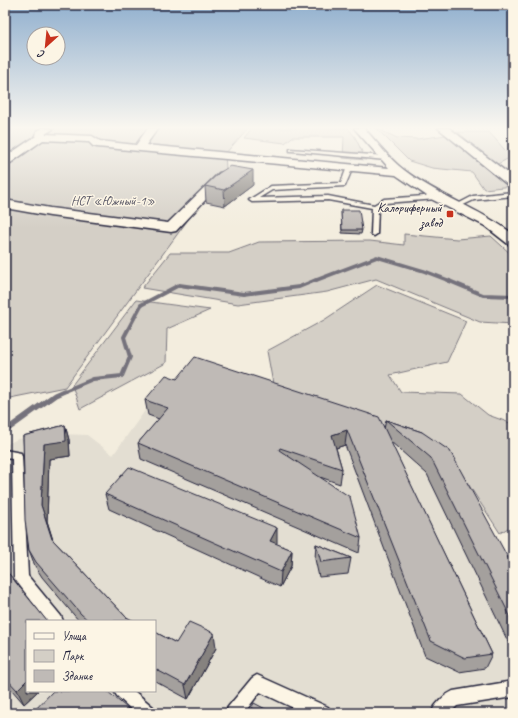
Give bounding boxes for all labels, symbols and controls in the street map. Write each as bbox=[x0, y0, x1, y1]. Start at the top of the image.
north arrow bbox=[26, 26, 66, 66]
text: С bbox=[34, 47, 47, 62]
park label: НСТ «Южный-1» bbox=[71, 193, 155, 209]
place label: Калориферный завод bbox=[377, 200, 444, 231]
marker: Калориферный завод bbox=[445, 209, 455, 219]
legend bbox=[26, 620, 156, 692]
text: Улица bbox=[62, 628, 87, 644]
text: Парк bbox=[62, 648, 85, 664]
text: Здание bbox=[62, 668, 93, 684]

